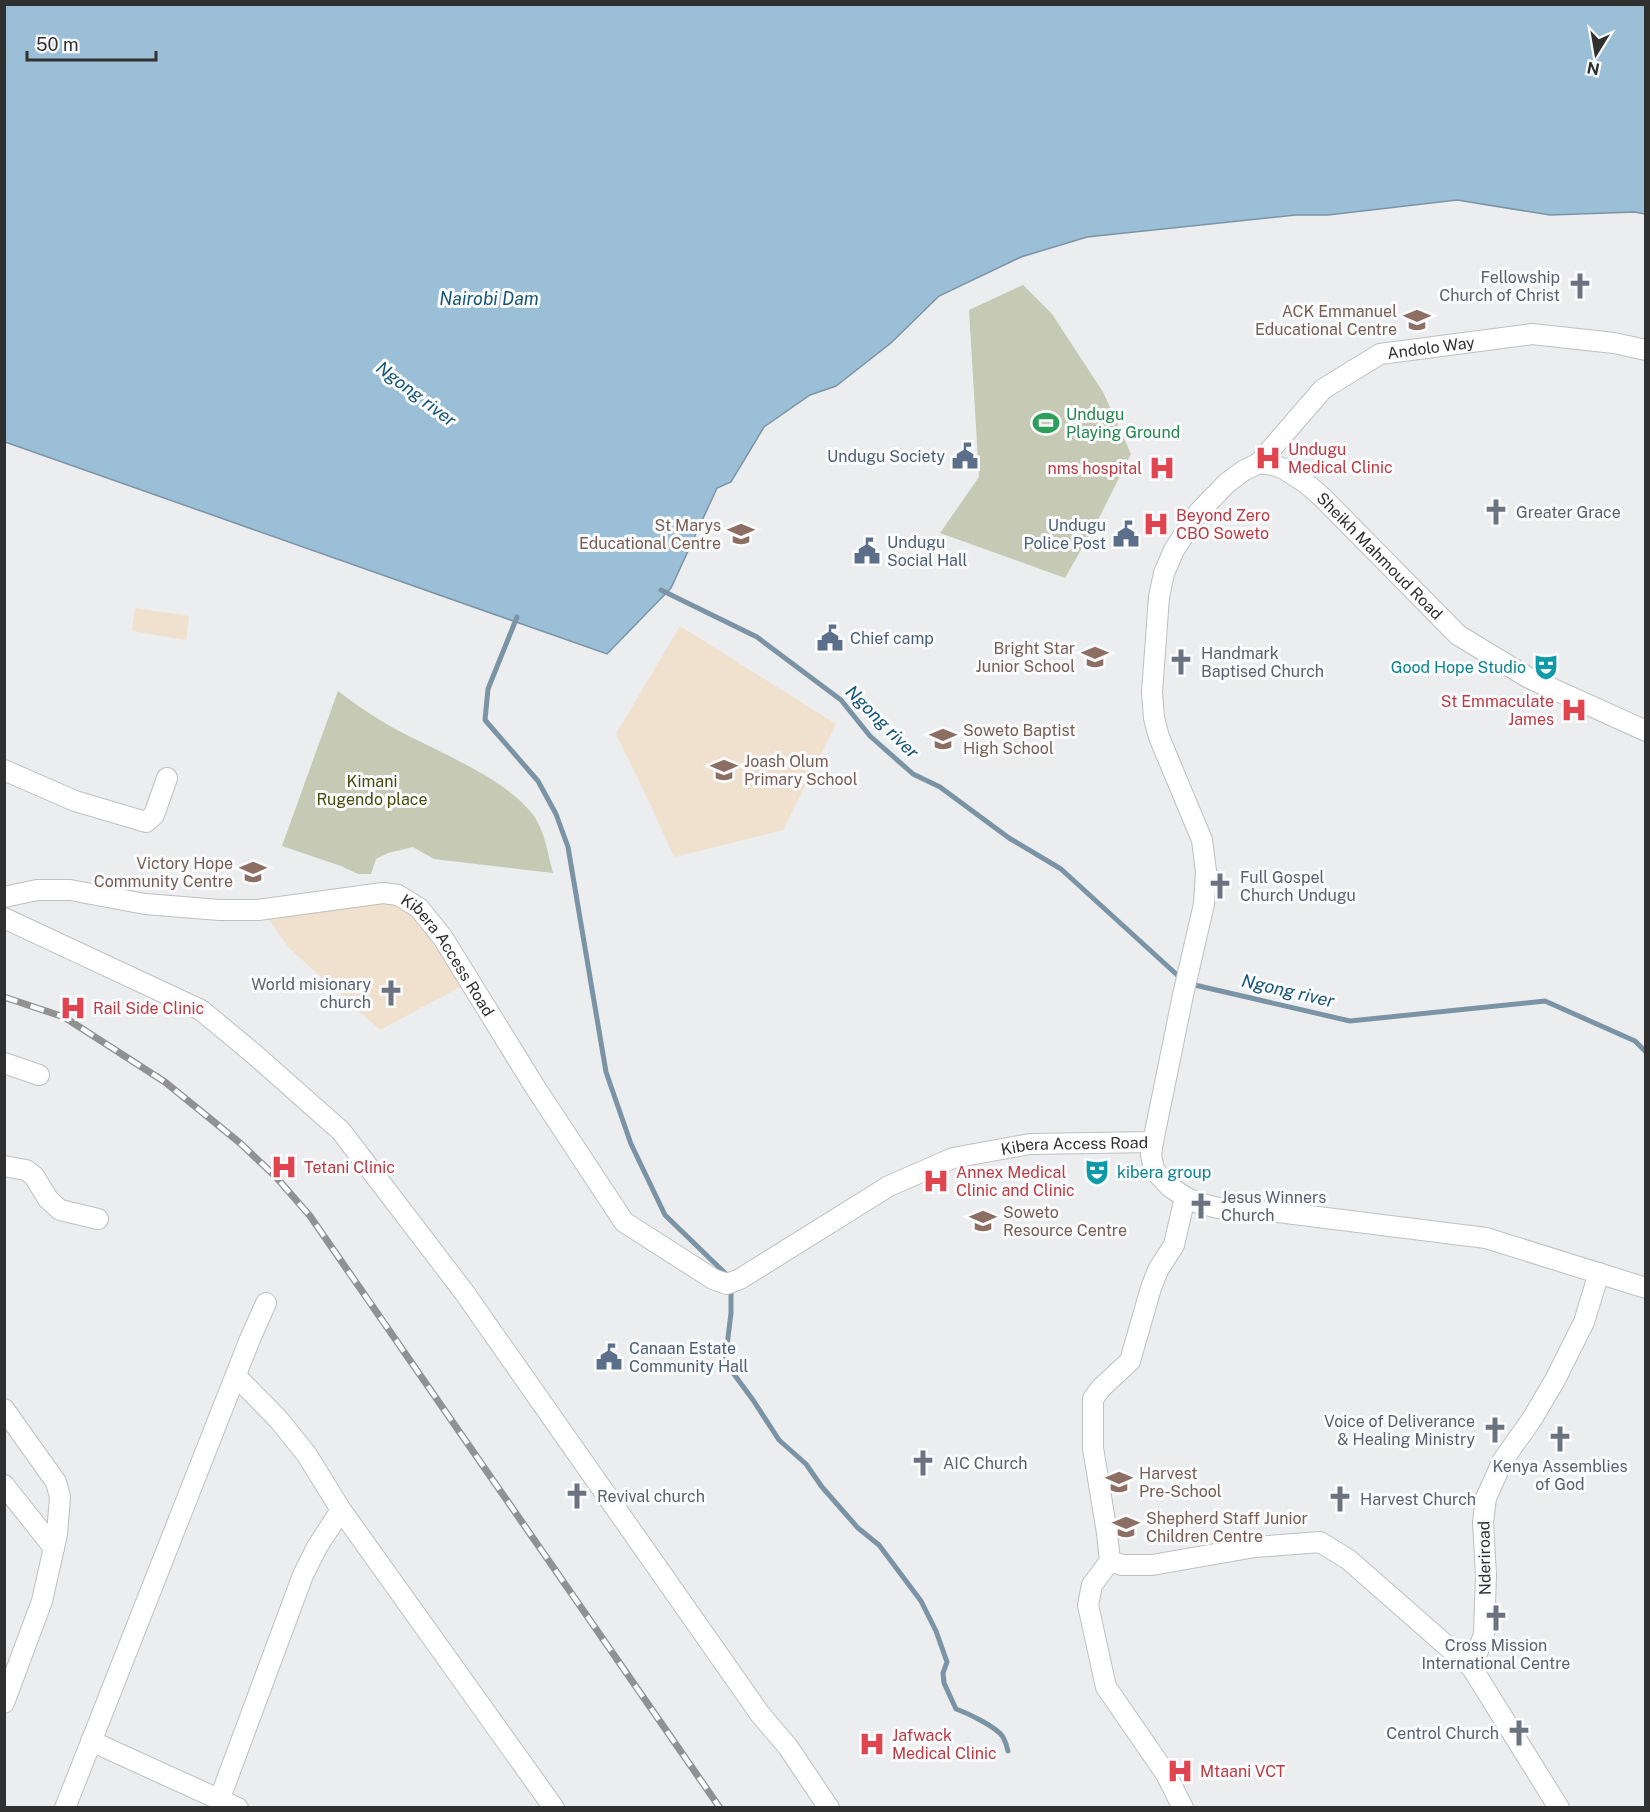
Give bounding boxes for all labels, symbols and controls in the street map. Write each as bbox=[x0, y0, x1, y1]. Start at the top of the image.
scale bar bbox=[27, 24, 156, 62]
north arrow bbox=[1566, 24, 1626, 84]
text: 50 m bbox=[36, 34, 79, 55]
text: N bbox=[1585, 58, 1601, 79]
place label: Fellowship Church of Christ bbox=[1439, 268, 1560, 305]
church icon: Fellowship Church of Christ bbox=[1565, 271, 1595, 301]
water label: Nairobi Dam bbox=[439, 288, 539, 309]
place label: ACK Emmanuel Educational Centre bbox=[1255, 302, 1397, 339]
school or university icon: ACK Emmanuel Educational Centre bbox=[1402, 305, 1432, 335]
street label: Andolo Way bbox=[1386, 333, 1476, 363]
water label: Ngong river bbox=[372, 357, 461, 431]
place label: Undugu Playing Ground bbox=[1066, 405, 1180, 442]
sports icon: Undugu Playing Ground bbox=[1031, 408, 1061, 438]
place label: Undugu Medical Clinic bbox=[1288, 440, 1393, 477]
public building icon: Undugu Society bbox=[950, 441, 980, 471]
hospital icon: Undugu Medical Clinic bbox=[1253, 443, 1283, 473]
place label: Undugu Society bbox=[827, 447, 945, 466]
hospital icon: nms hospital bbox=[1147, 453, 1177, 483]
place label: nms hospital bbox=[1047, 459, 1142, 478]
street label: Sheikh Mahmoud Road bbox=[1313, 488, 1446, 624]
church icon: Greater Grace bbox=[1481, 497, 1511, 527]
place label: Greater Grace bbox=[1516, 503, 1621, 522]
place label: Beyond Zero CBO Soweto bbox=[1176, 506, 1270, 543]
hospital icon: Beyond Zero CBO Soweto bbox=[1141, 509, 1171, 539]
place label: St Marys Educational Centre bbox=[579, 516, 721, 553]
place label: Undugu Police Post bbox=[1024, 516, 1106, 553]
school or university icon: St Marys Educational Centre bbox=[726, 519, 756, 549]
public building icon: Undugu Police Post bbox=[1111, 519, 1141, 549]
place label: Undugu Social Hall bbox=[887, 533, 968, 570]
public building icon: Undugu Social Hall bbox=[852, 536, 882, 566]
public building icon: Chief camp bbox=[815, 623, 845, 653]
place label: Chief camp bbox=[850, 629, 934, 648]
place label: Bright Star Junior School bbox=[976, 639, 1075, 676]
school or university icon: Bright Star Junior School bbox=[1080, 642, 1110, 672]
place label: Handmark Baptised Church bbox=[1201, 644, 1324, 681]
church icon: Handmark Baptised Church bbox=[1166, 647, 1196, 677]
theatre icon: Good Hope Studio bbox=[1531, 652, 1561, 682]
place label: Good Hope Studio bbox=[1391, 658, 1526, 677]
water label: Ngong river bbox=[841, 681, 923, 763]
place label: St Emmaculate James bbox=[1441, 692, 1554, 729]
hospital icon: St Emmaculate James bbox=[1559, 695, 1589, 725]
place label: Soweto Baptist High School bbox=[963, 721, 1076, 758]
school or university icon: Soweto Baptist High School bbox=[928, 724, 958, 754]
place label: Joash Olum Primary School bbox=[744, 752, 858, 789]
school or university icon: Joash Olum Primary School bbox=[709, 755, 739, 785]
park label: Kimani Rugendo place bbox=[316, 772, 428, 809]
place label: Victory Hope Community Centre bbox=[94, 854, 233, 891]
school or university icon: Victory Hope Community Centre bbox=[238, 857, 268, 887]
place label: Full Gospel Church Undugu bbox=[1240, 868, 1356, 905]
church icon: Full Gospel Church Undugu bbox=[1205, 871, 1235, 901]
street label: Kibera Access Road bbox=[397, 890, 498, 1020]
water label: Ngong river bbox=[1240, 970, 1337, 1011]
place label: World misionary church bbox=[251, 975, 371, 1012]
church icon: World misionary church bbox=[376, 978, 406, 1008]
hospital icon: Rail Side Clinic bbox=[58, 993, 88, 1023]
place label: Rail Side Clinic bbox=[93, 999, 204, 1018]
street label: Kibera Access Road bbox=[999, 1133, 1148, 1159]
hospital icon: Tetani Clinic bbox=[269, 1152, 299, 1182]
theatre icon: kibera group bbox=[1082, 1157, 1112, 1187]
place label: Tetani Clinic bbox=[304, 1158, 395, 1177]
place label: Annex Medical Clinic and Clinic bbox=[956, 1163, 1075, 1200]
place label: kibera group bbox=[1117, 1163, 1211, 1182]
hospital icon: Annex Medical Clinic and Clinic bbox=[921, 1166, 951, 1196]
place label: Jesus Winners Church bbox=[1221, 1188, 1326, 1225]
church icon: Jesus Winners Church bbox=[1186, 1191, 1216, 1221]
place label: Soweto Resource Centre bbox=[1003, 1203, 1127, 1240]
school or university icon: Soweto Resource Centre bbox=[968, 1206, 998, 1236]
place label: Canaan Estate Community Hall bbox=[629, 1339, 749, 1376]
public building icon: Canaan Estate Community Hall bbox=[594, 1342, 624, 1372]
place label: Voice of Deliverance & Healing Ministry bbox=[1324, 1412, 1475, 1449]
church icon: Voice of Deliverance & Healing Ministry bbox=[1480, 1415, 1510, 1445]
church icon: Kenya Assemblies of God bbox=[1545, 1424, 1575, 1454]
church icon: AIC Church bbox=[908, 1448, 938, 1478]
place label: AIC Church bbox=[943, 1454, 1027, 1473]
place label: Kenya Assemblies of God bbox=[1492, 1457, 1628, 1494]
place label: Harvest Pre-School bbox=[1139, 1464, 1222, 1501]
school or university icon: Harvest Pre-School bbox=[1104, 1467, 1134, 1497]
church icon: Revival church bbox=[562, 1481, 592, 1511]
church icon: Harvest Church bbox=[1325, 1484, 1355, 1514]
place label: Revival church bbox=[597, 1487, 705, 1506]
place label: Harvest Church bbox=[1360, 1490, 1476, 1509]
place label: Shepherd Staff Junior Children Centre bbox=[1146, 1509, 1308, 1546]
school or university icon: Shepherd Staff Junior Children Centre bbox=[1111, 1512, 1141, 1542]
street label: Nderiroad bbox=[1474, 1521, 1495, 1595]
church icon: Cross Mission International Centre bbox=[1481, 1603, 1511, 1633]
place label: Cross Mission International Centre bbox=[1422, 1636, 1570, 1673]
church icon: Centrol Church bbox=[1504, 1718, 1534, 1748]
place label: Centrol Church bbox=[1386, 1724, 1499, 1743]
place label: Jafwack Medical Clinic bbox=[892, 1726, 997, 1763]
hospital icon: Jafwack Medical Clinic bbox=[857, 1729, 887, 1759]
hospital icon: Mtaani VCT bbox=[1165, 1756, 1195, 1786]
place label: Mtaani VCT bbox=[1200, 1762, 1286, 1781]

